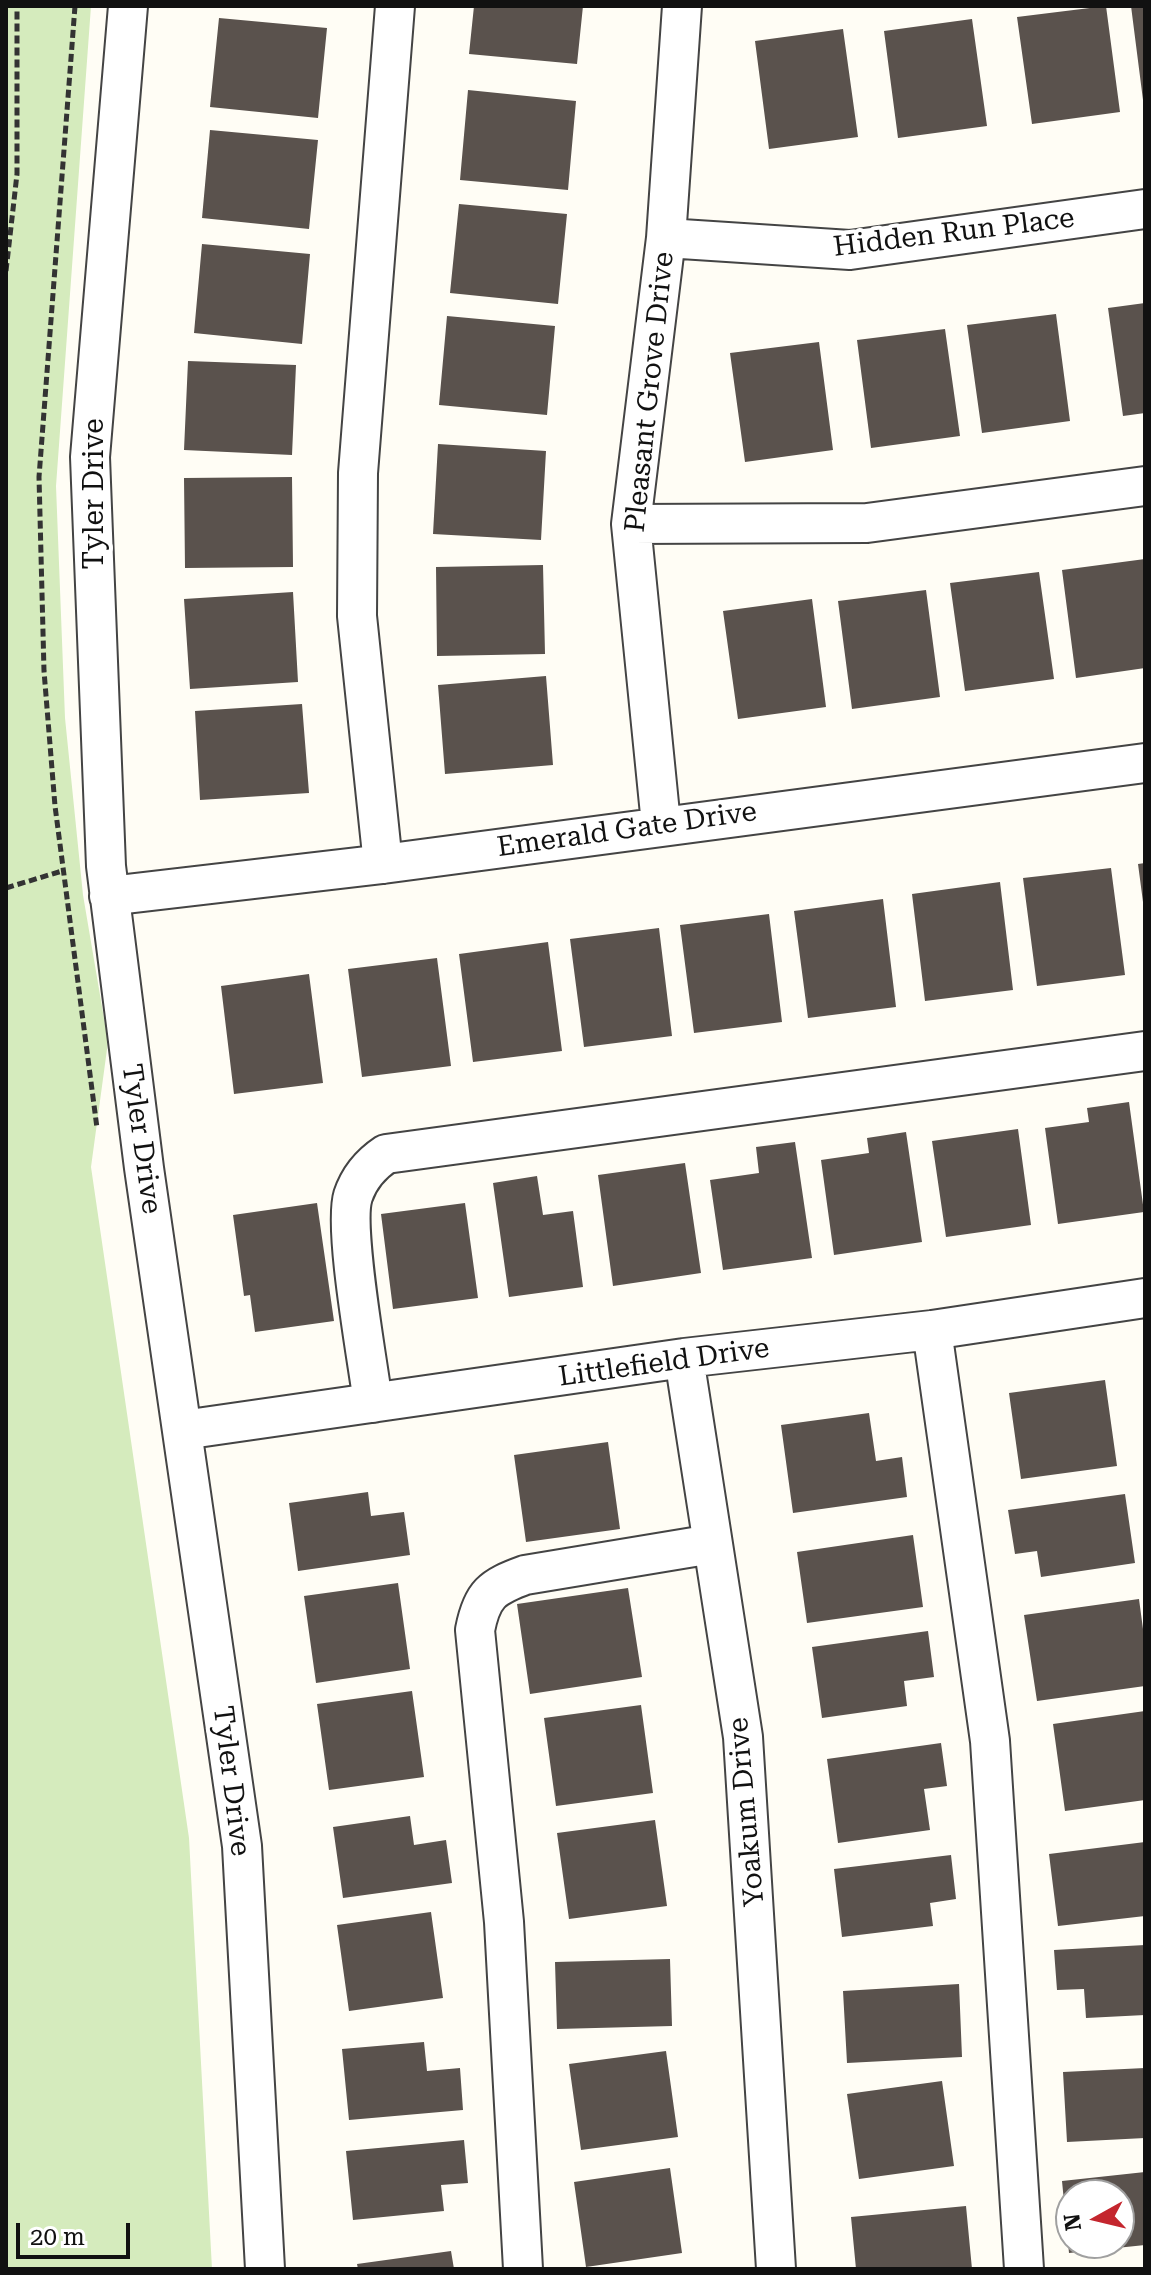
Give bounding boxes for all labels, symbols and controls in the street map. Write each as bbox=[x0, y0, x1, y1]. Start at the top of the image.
street label: Hidden Run Place bbox=[832, 202, 1076, 264]
street label: Pleasant Grove Drive bbox=[619, 250, 681, 534]
street label: Tyler Drive bbox=[78, 418, 112, 570]
street label: Emerald Gate Drive bbox=[495, 795, 759, 865]
street label: Tyler Drive bbox=[114, 1062, 168, 1216]
street label: Littlefield Drive bbox=[557, 1332, 771, 1394]
street label: Tyler Drive bbox=[205, 1704, 257, 1858]
street label: Yoakum Drive bbox=[722, 1716, 772, 1908]
north arrow bbox=[1055, 2179, 1135, 2259]
scale bar bbox=[20, 2207, 134, 2257]
text: N bbox=[1059, 2212, 1086, 2232]
text: 20 m bbox=[30, 2223, 85, 2251]

